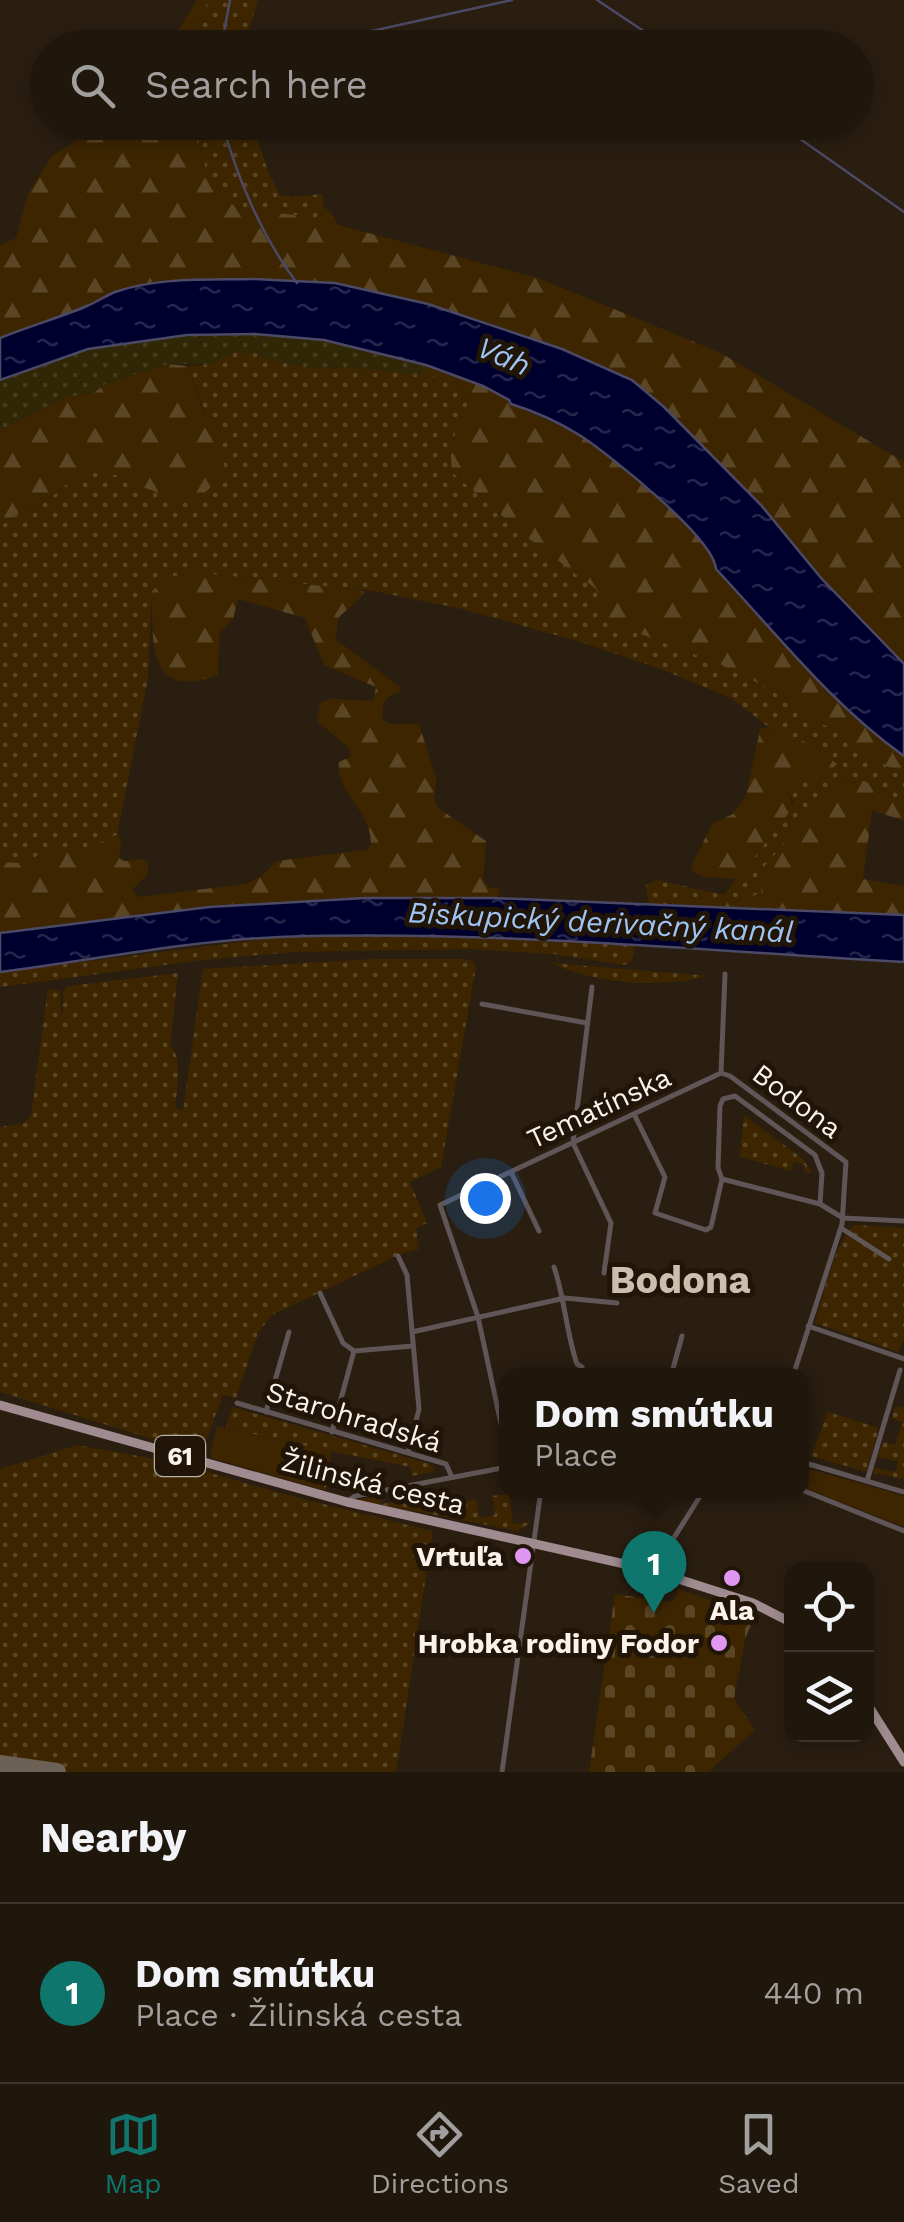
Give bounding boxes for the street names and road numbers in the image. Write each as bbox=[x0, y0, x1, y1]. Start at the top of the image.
street label: Bodona bbox=[746, 1057, 848, 1145]
street label: Tematínska bbox=[522, 1060, 676, 1156]
street label: Starohradská bbox=[262, 1375, 446, 1459]
road number: 61 bbox=[155, 1436, 205, 1476]
street label: Žilinská cesta bbox=[278, 1444, 468, 1522]

